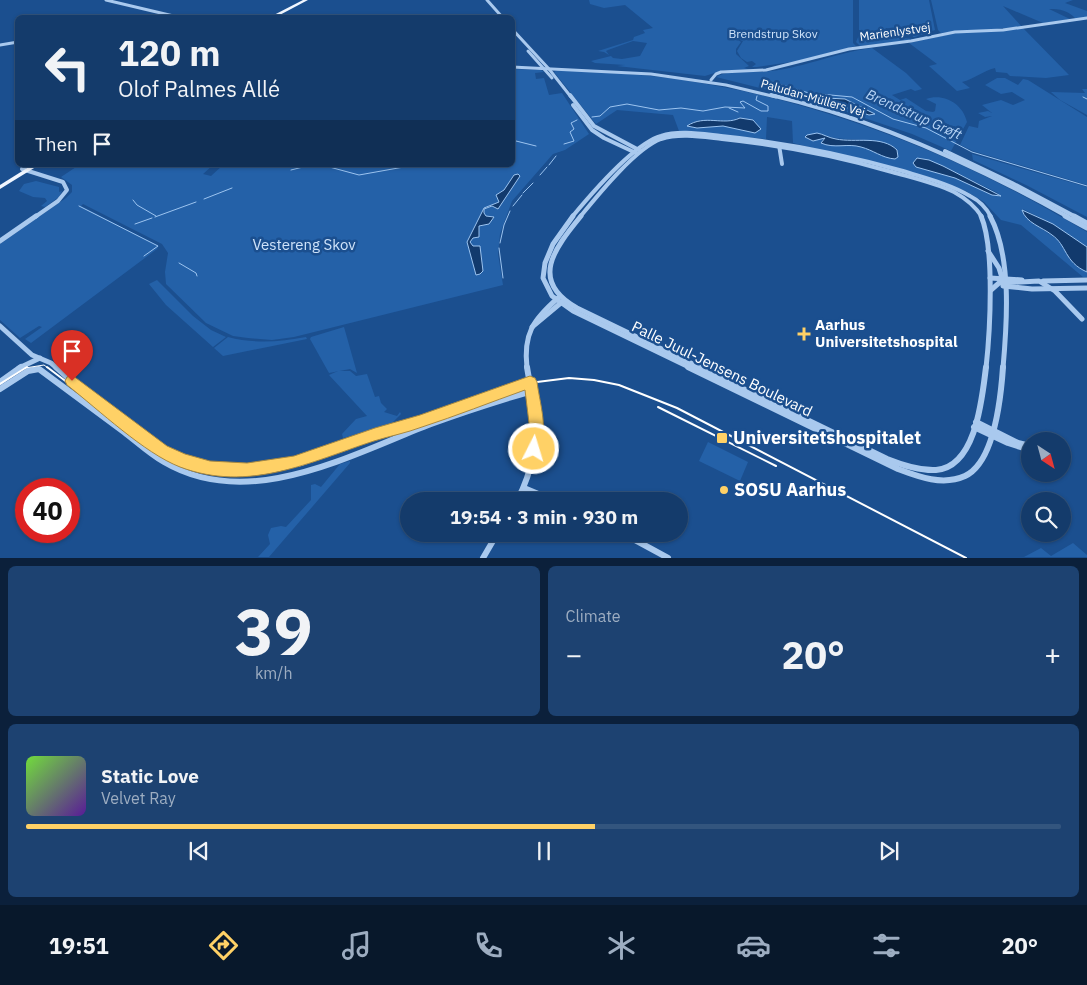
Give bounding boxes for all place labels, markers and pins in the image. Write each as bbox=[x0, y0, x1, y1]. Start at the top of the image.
place label: Aarhus Universitetshospital bbox=[815, 315, 958, 351]
marker: Aarhus Universitetshospital bbox=[797, 327, 811, 341]
pin bbox=[51, 330, 93, 381]
place label: Universitetshospitalet bbox=[733, 426, 921, 449]
marker: Universitetshospitalet bbox=[715, 431, 729, 445]
place label: SOSU Aarhus bbox=[734, 478, 846, 501]
marker: SOSU Aarhus bbox=[718, 484, 730, 496]

